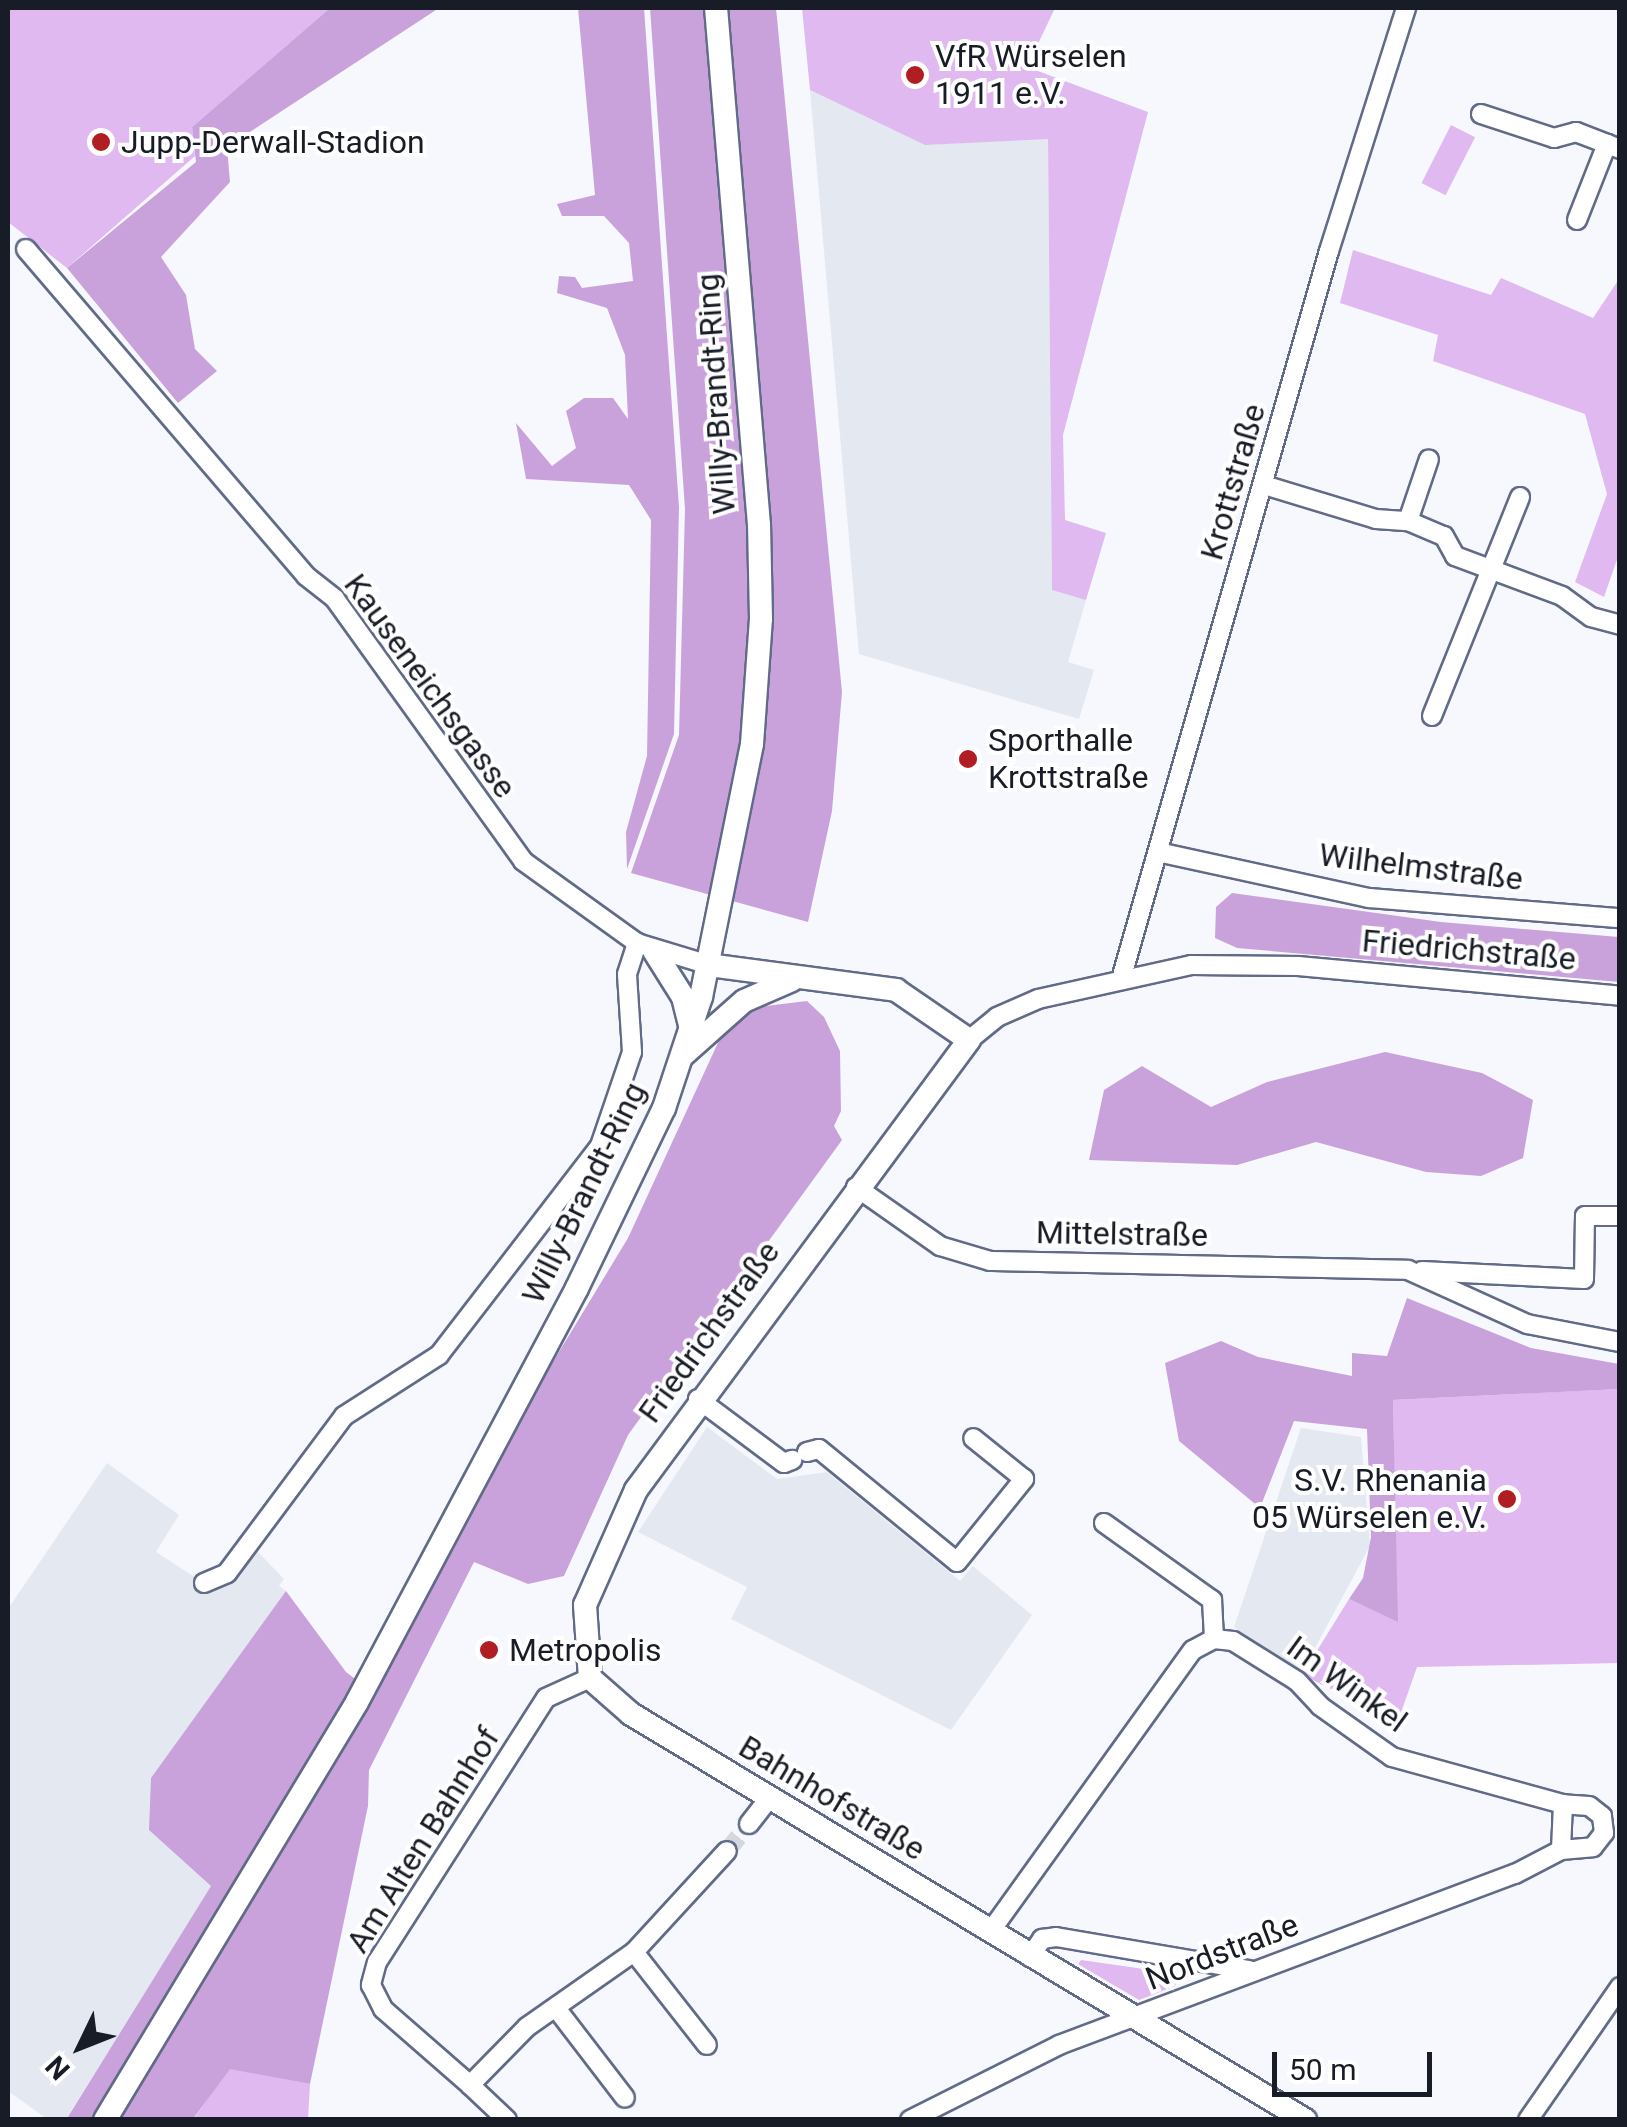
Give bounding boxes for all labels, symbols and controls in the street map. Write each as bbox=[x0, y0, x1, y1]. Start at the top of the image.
place label: VfR Würselen 1911 e.V. bbox=[935, 38, 1127, 113]
marker: VfR Würselen 1911 e.V. bbox=[904, 64, 926, 86]
place label: Jupp-Derwall-Stadion bbox=[121, 123, 425, 161]
marker: Jupp-Derwall-Stadion bbox=[90, 131, 112, 153]
street label: Willy-Brandt-Ring bbox=[688, 272, 744, 516]
street label: Krottstraße bbox=[1192, 400, 1274, 564]
street label: Kauseneichsgasse bbox=[336, 567, 524, 805]
place label: Sporthalle Krottstraße bbox=[988, 722, 1148, 797]
marker: Sporthalle Krottstraße bbox=[957, 748, 979, 770]
street label: Wilhelmstraße bbox=[1317, 835, 1525, 899]
street label: Friedrichstraße bbox=[1360, 922, 1578, 978]
street label: Willy-Brandt-Ring bbox=[514, 1076, 654, 1310]
street label: Mittelstraße bbox=[1036, 1213, 1208, 1255]
street label: Friedrichstraße bbox=[630, 1234, 788, 1430]
place label: S.V. Rhenania 05 Würselen e.V. bbox=[1252, 1462, 1487, 1537]
marker: S.V. Rhenania 05 Würselen e.V. bbox=[1496, 1488, 1518, 1510]
street label: Im Winkel bbox=[1279, 1628, 1415, 1740]
place label: Metropolis bbox=[509, 1631, 661, 1669]
marker: Metropolis bbox=[478, 1639, 500, 1661]
street label: Am Alten Bahnhof bbox=[338, 1720, 508, 1960]
street label: Bahnhofstraße bbox=[732, 1727, 932, 1869]
street label: Nordstraße bbox=[1140, 1905, 1304, 1999]
north arrow bbox=[30, 1997, 130, 2097]
scale bar bbox=[1277, 2032, 1437, 2094]
text: N bbox=[39, 2049, 77, 2086]
text: 50 m bbox=[1289, 2052, 1356, 2087]

